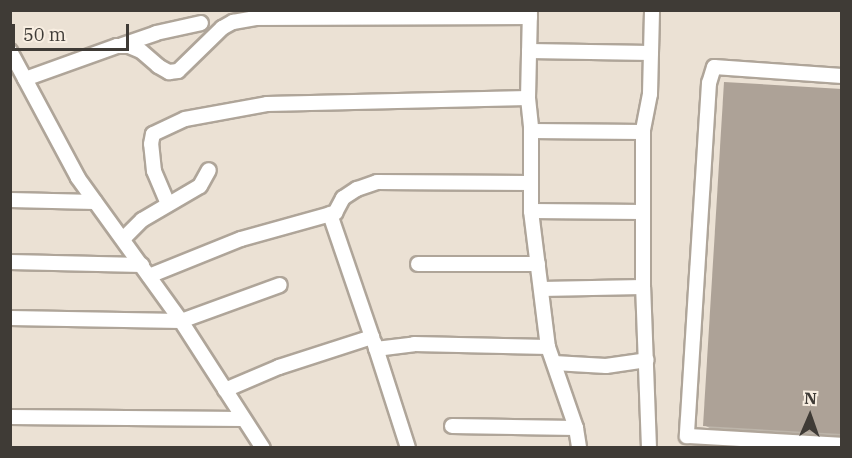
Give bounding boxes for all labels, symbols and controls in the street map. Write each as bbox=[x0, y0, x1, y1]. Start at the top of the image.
scale bar bbox=[15, 12, 132, 50]
text: 50 m bbox=[23, 23, 66, 46]
north arrow bbox=[780, 386, 840, 446]
text: N bbox=[804, 388, 817, 408]

